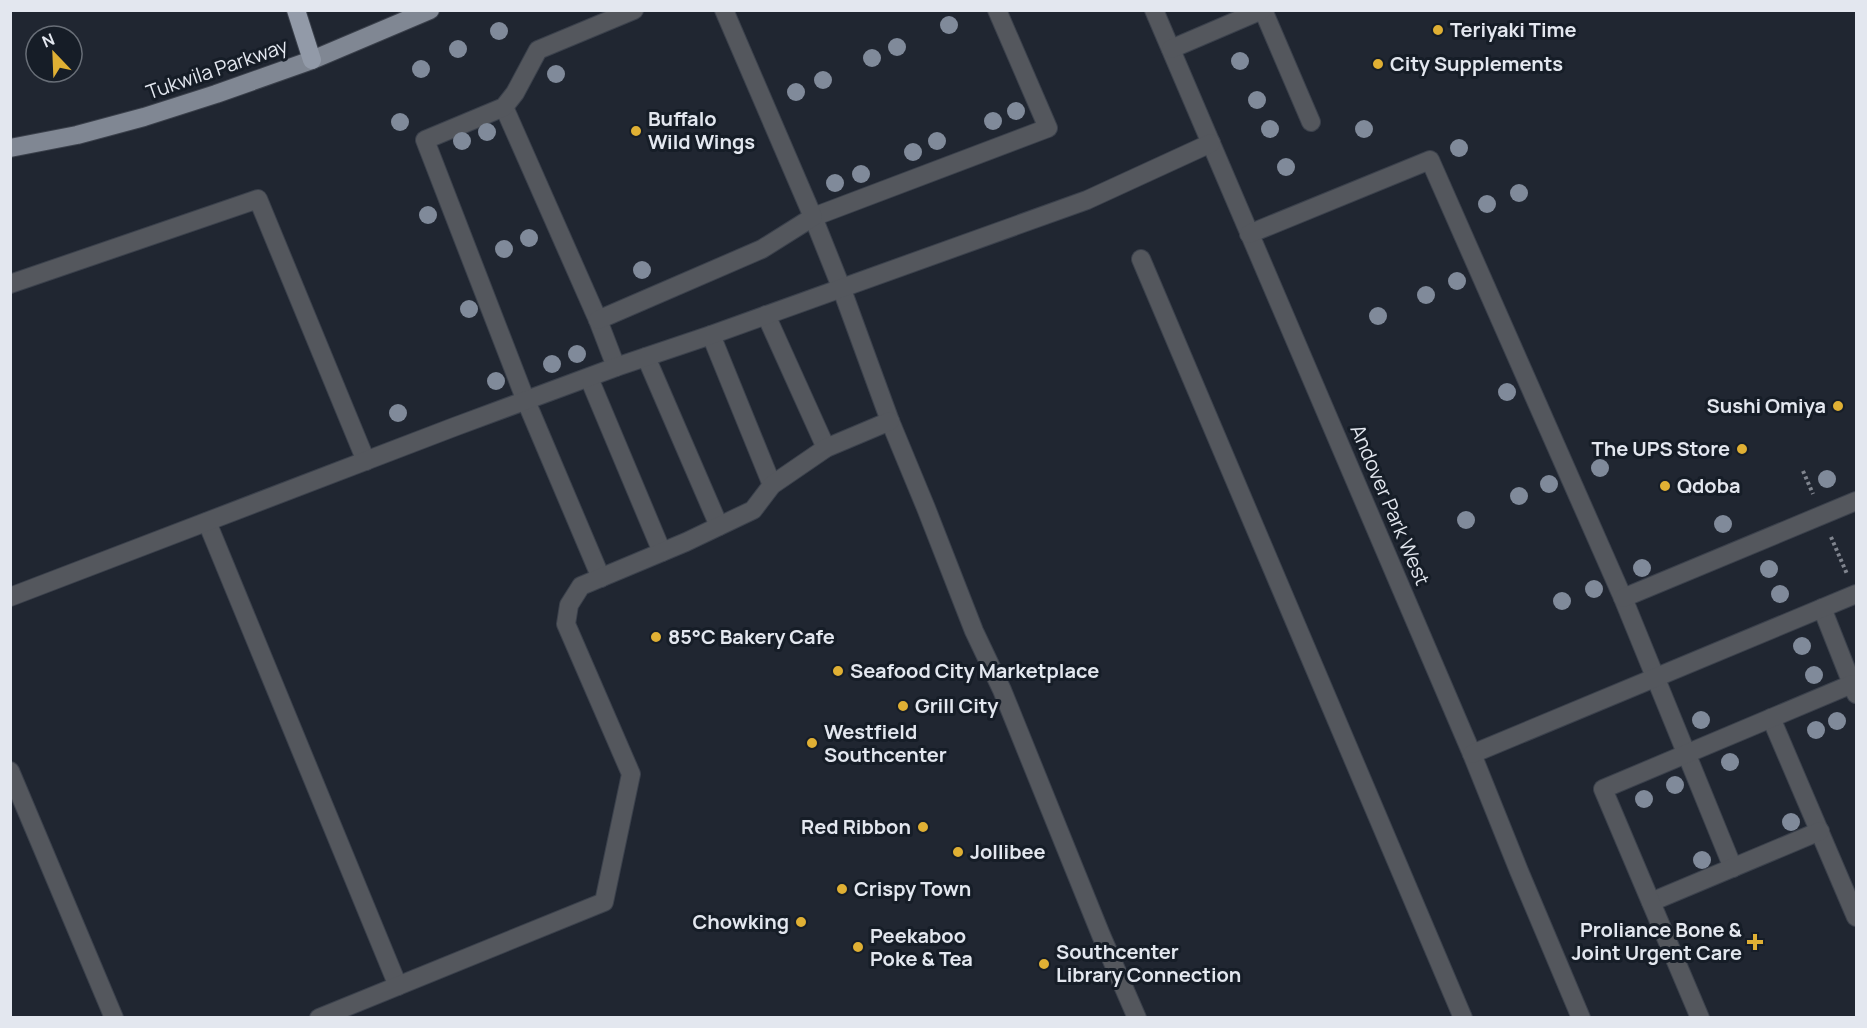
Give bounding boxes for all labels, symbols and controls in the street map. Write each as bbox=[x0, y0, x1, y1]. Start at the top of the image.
place label: Teriyaki Time bbox=[1450, 16, 1576, 43]
marker: Teriyaki Time bbox=[1431, 23, 1445, 37]
north arrow bbox=[24, 24, 84, 84]
text: N bbox=[39, 28, 58, 53]
street label: Tukwila Parkway bbox=[142, 31, 292, 105]
place label: City Supplements bbox=[1390, 50, 1563, 77]
marker: City Supplements bbox=[1371, 57, 1385, 71]
place label: Buffalo Wild Wings bbox=[648, 105, 755, 155]
marker: Buffalo Wild Wings bbox=[629, 124, 643, 138]
place label: Sushi Omiya bbox=[1707, 392, 1826, 419]
marker: Sushi Omiya bbox=[1831, 399, 1845, 413]
street label: Andover Park West bbox=[1344, 420, 1436, 589]
place label: The UPS Store bbox=[1592, 435, 1730, 462]
marker: The UPS Store bbox=[1735, 442, 1749, 456]
place label: Qdoba bbox=[1677, 472, 1741, 499]
marker: Qdoba bbox=[1658, 479, 1672, 493]
place label: 85°C Bakery Cafe bbox=[668, 623, 835, 650]
marker: 85°C Bakery Cafe bbox=[649, 630, 663, 644]
place label: Seafood City Marketplace bbox=[850, 657, 1099, 684]
marker: Seafood City Marketplace bbox=[831, 664, 845, 678]
place label: Grill City bbox=[915, 692, 999, 719]
marker: Grill City bbox=[896, 699, 910, 713]
place label: Westfield Southcenter bbox=[824, 718, 947, 768]
marker: Westfield Southcenter bbox=[805, 736, 819, 750]
place label: Red Ribbon bbox=[801, 813, 911, 840]
marker: Red Ribbon bbox=[916, 820, 930, 834]
place label: Jollibee bbox=[970, 838, 1046, 865]
marker: Jollibee bbox=[951, 845, 965, 859]
place label: Crispy Town bbox=[854, 875, 971, 902]
marker: Crispy Town bbox=[835, 882, 849, 896]
place label: Chowking bbox=[693, 908, 789, 935]
marker: Chowking bbox=[794, 915, 808, 929]
place label: Proliance Bone & Joint Urgent Care bbox=[1572, 916, 1743, 966]
place label: Peekaboo Poke & Tea bbox=[870, 922, 973, 972]
marker: Proliance Bone & Joint Urgent Care bbox=[1746, 933, 1764, 951]
place label: Southcenter Library Connection bbox=[1056, 938, 1241, 988]
marker: Peekaboo Poke & Tea bbox=[851, 940, 865, 954]
marker: Southcenter Library Connection bbox=[1037, 957, 1051, 971]

